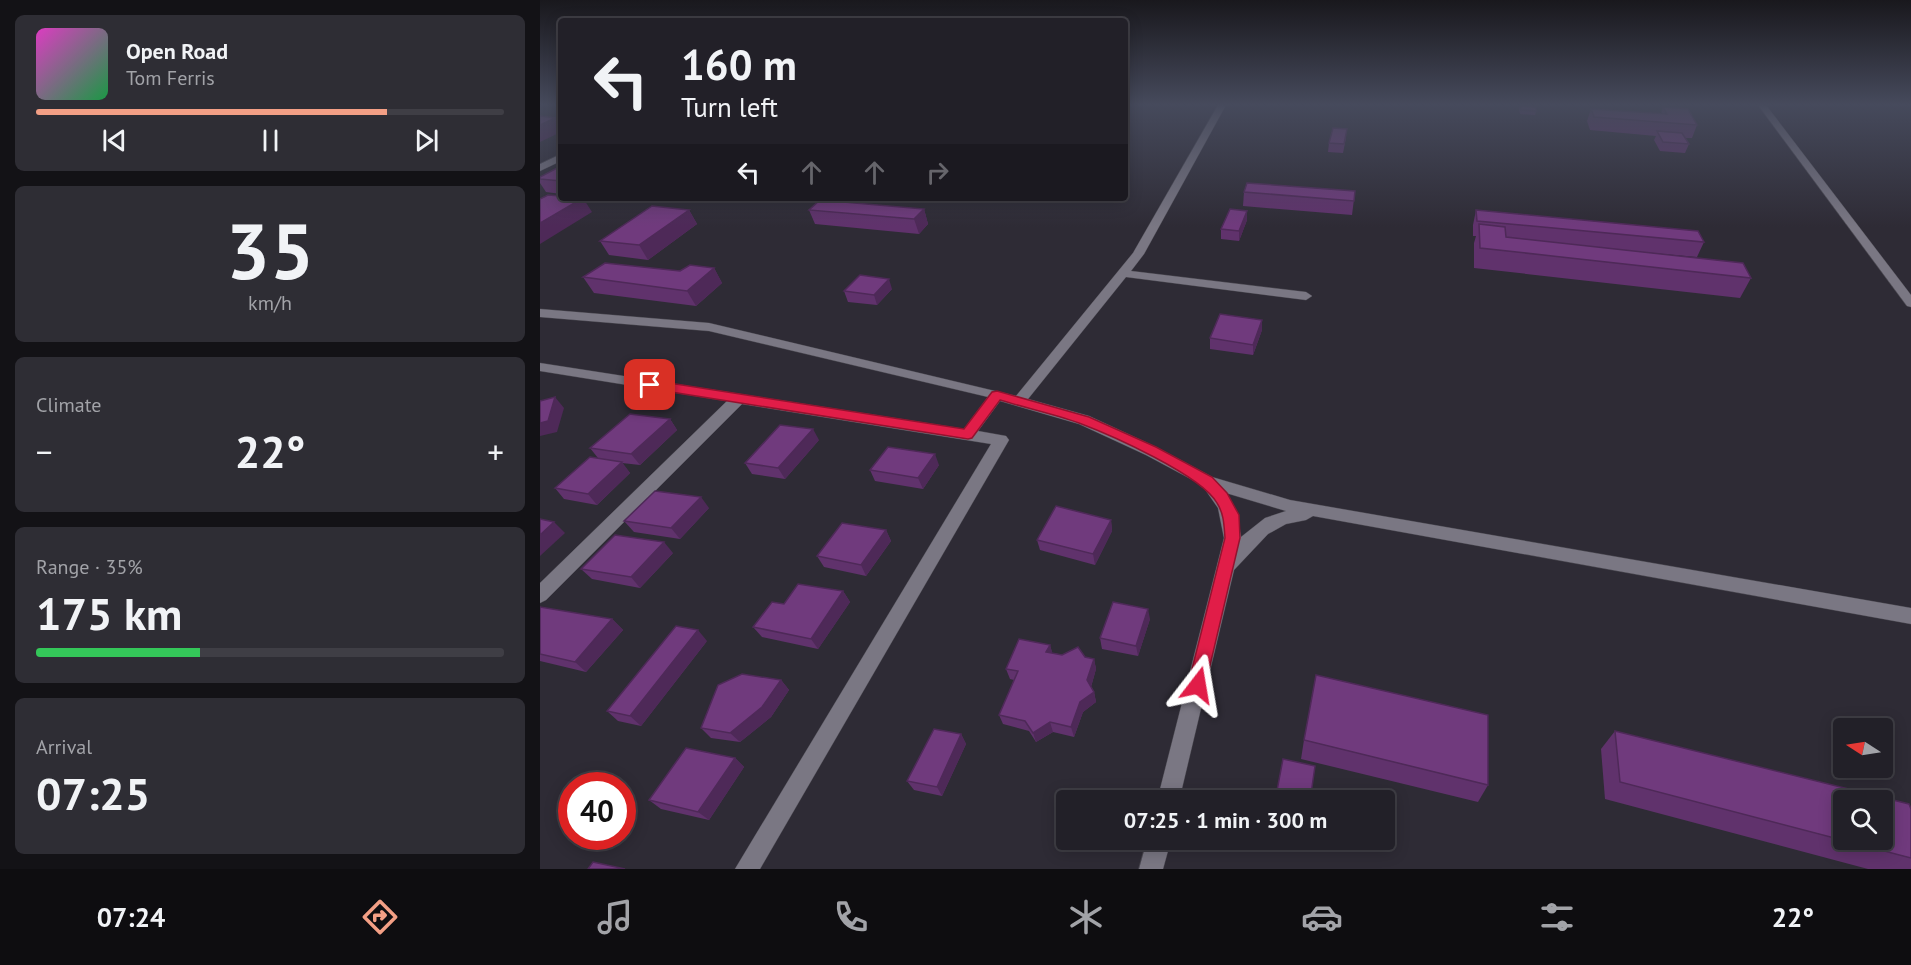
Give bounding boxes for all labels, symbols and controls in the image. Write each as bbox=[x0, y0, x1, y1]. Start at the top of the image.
text: Open Road bbox=[126, 37, 228, 65]
text: 160 m bbox=[681, 37, 797, 92]
icon: left bbox=[582, 42, 660, 120]
text: Tom Ferris bbox=[126, 65, 215, 91]
text: Turn left bbox=[681, 90, 778, 124]
icon: previous bbox=[98, 124, 131, 157]
icon: pause bbox=[254, 124, 287, 157]
icon: next bbox=[410, 124, 443, 157]
icon: left bbox=[732, 156, 765, 189]
icon: ahead bbox=[795, 156, 828, 189]
icon: ahead bbox=[858, 156, 891, 189]
icon: right bbox=[921, 156, 954, 189]
text: 35 bbox=[226, 200, 314, 301]
text: km/h bbox=[248, 290, 292, 316]
pin bbox=[624, 359, 675, 410]
icon: arrive bbox=[633, 368, 666, 401]
text: Climate bbox=[36, 392, 102, 418]
text: 22° bbox=[235, 422, 305, 480]
text: − bbox=[36, 430, 53, 473]
text: + bbox=[487, 430, 504, 473]
text: Range · 35% bbox=[36, 554, 143, 580]
text: 175 km bbox=[36, 584, 182, 642]
position arrow bbox=[1166, 653, 1230, 717]
north arrow bbox=[1833, 718, 1893, 778]
map controls bbox=[1833, 718, 1893, 850]
text: Arrival bbox=[36, 734, 92, 760]
text: 07:25 bbox=[36, 764, 150, 822]
speed limit sign: 40 bbox=[558, 772, 636, 850]
button: search bbox=[1833, 790, 1893, 850]
text: 07:25 · 1 min · 300 m bbox=[1124, 806, 1327, 834]
icon: directions bbox=[359, 896, 401, 938]
icon: music bbox=[594, 896, 636, 938]
icon: phone bbox=[830, 896, 872, 938]
icon: climate bbox=[1065, 896, 1107, 938]
icon: car bbox=[1301, 896, 1343, 938]
icon: filters bbox=[1536, 896, 1578, 938]
text: 07:24 bbox=[97, 900, 165, 934]
text: 22° bbox=[1772, 900, 1814, 934]

